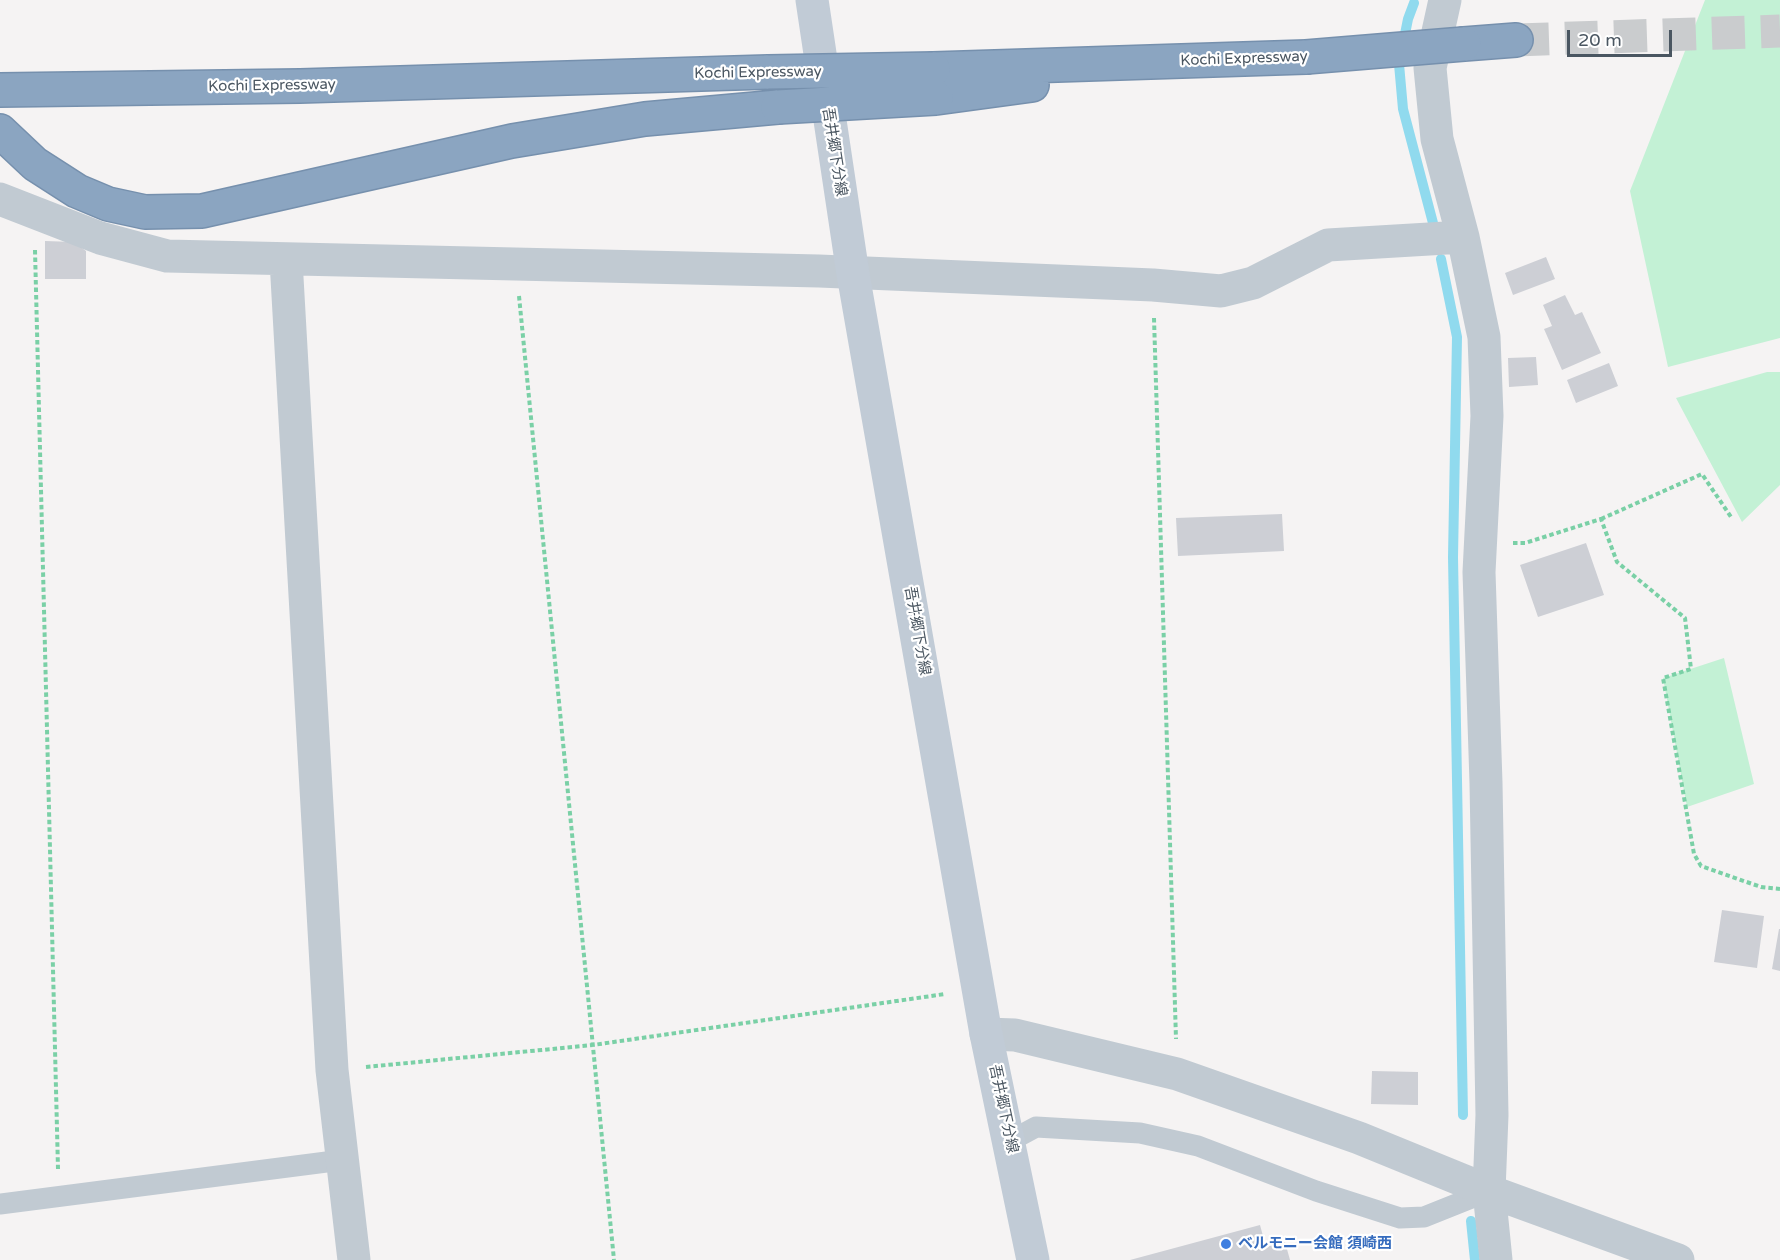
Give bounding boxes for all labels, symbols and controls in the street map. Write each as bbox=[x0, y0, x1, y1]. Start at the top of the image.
scale bar bbox=[1570, 18, 1675, 56]
text: 20 m bbox=[1578, 29, 1622, 51]
street label: Kochi Expressway bbox=[1180, 48, 1308, 70]
street label: Kochi Expressway bbox=[694, 63, 822, 83]
street label: Kochi Expressway bbox=[208, 76, 336, 96]
street label: 吾井郷下分線 bbox=[818, 106, 850, 198]
street label: 吾井郷下分線 bbox=[900, 585, 934, 677]
street label: 吾井郷下分線 bbox=[985, 1063, 1021, 1155]
place label: ベルモニー会館 須崎西 bbox=[1238, 1235, 1392, 1253]
marker: ベルモニー会館 須崎西 bbox=[1219, 1237, 1233, 1251]

